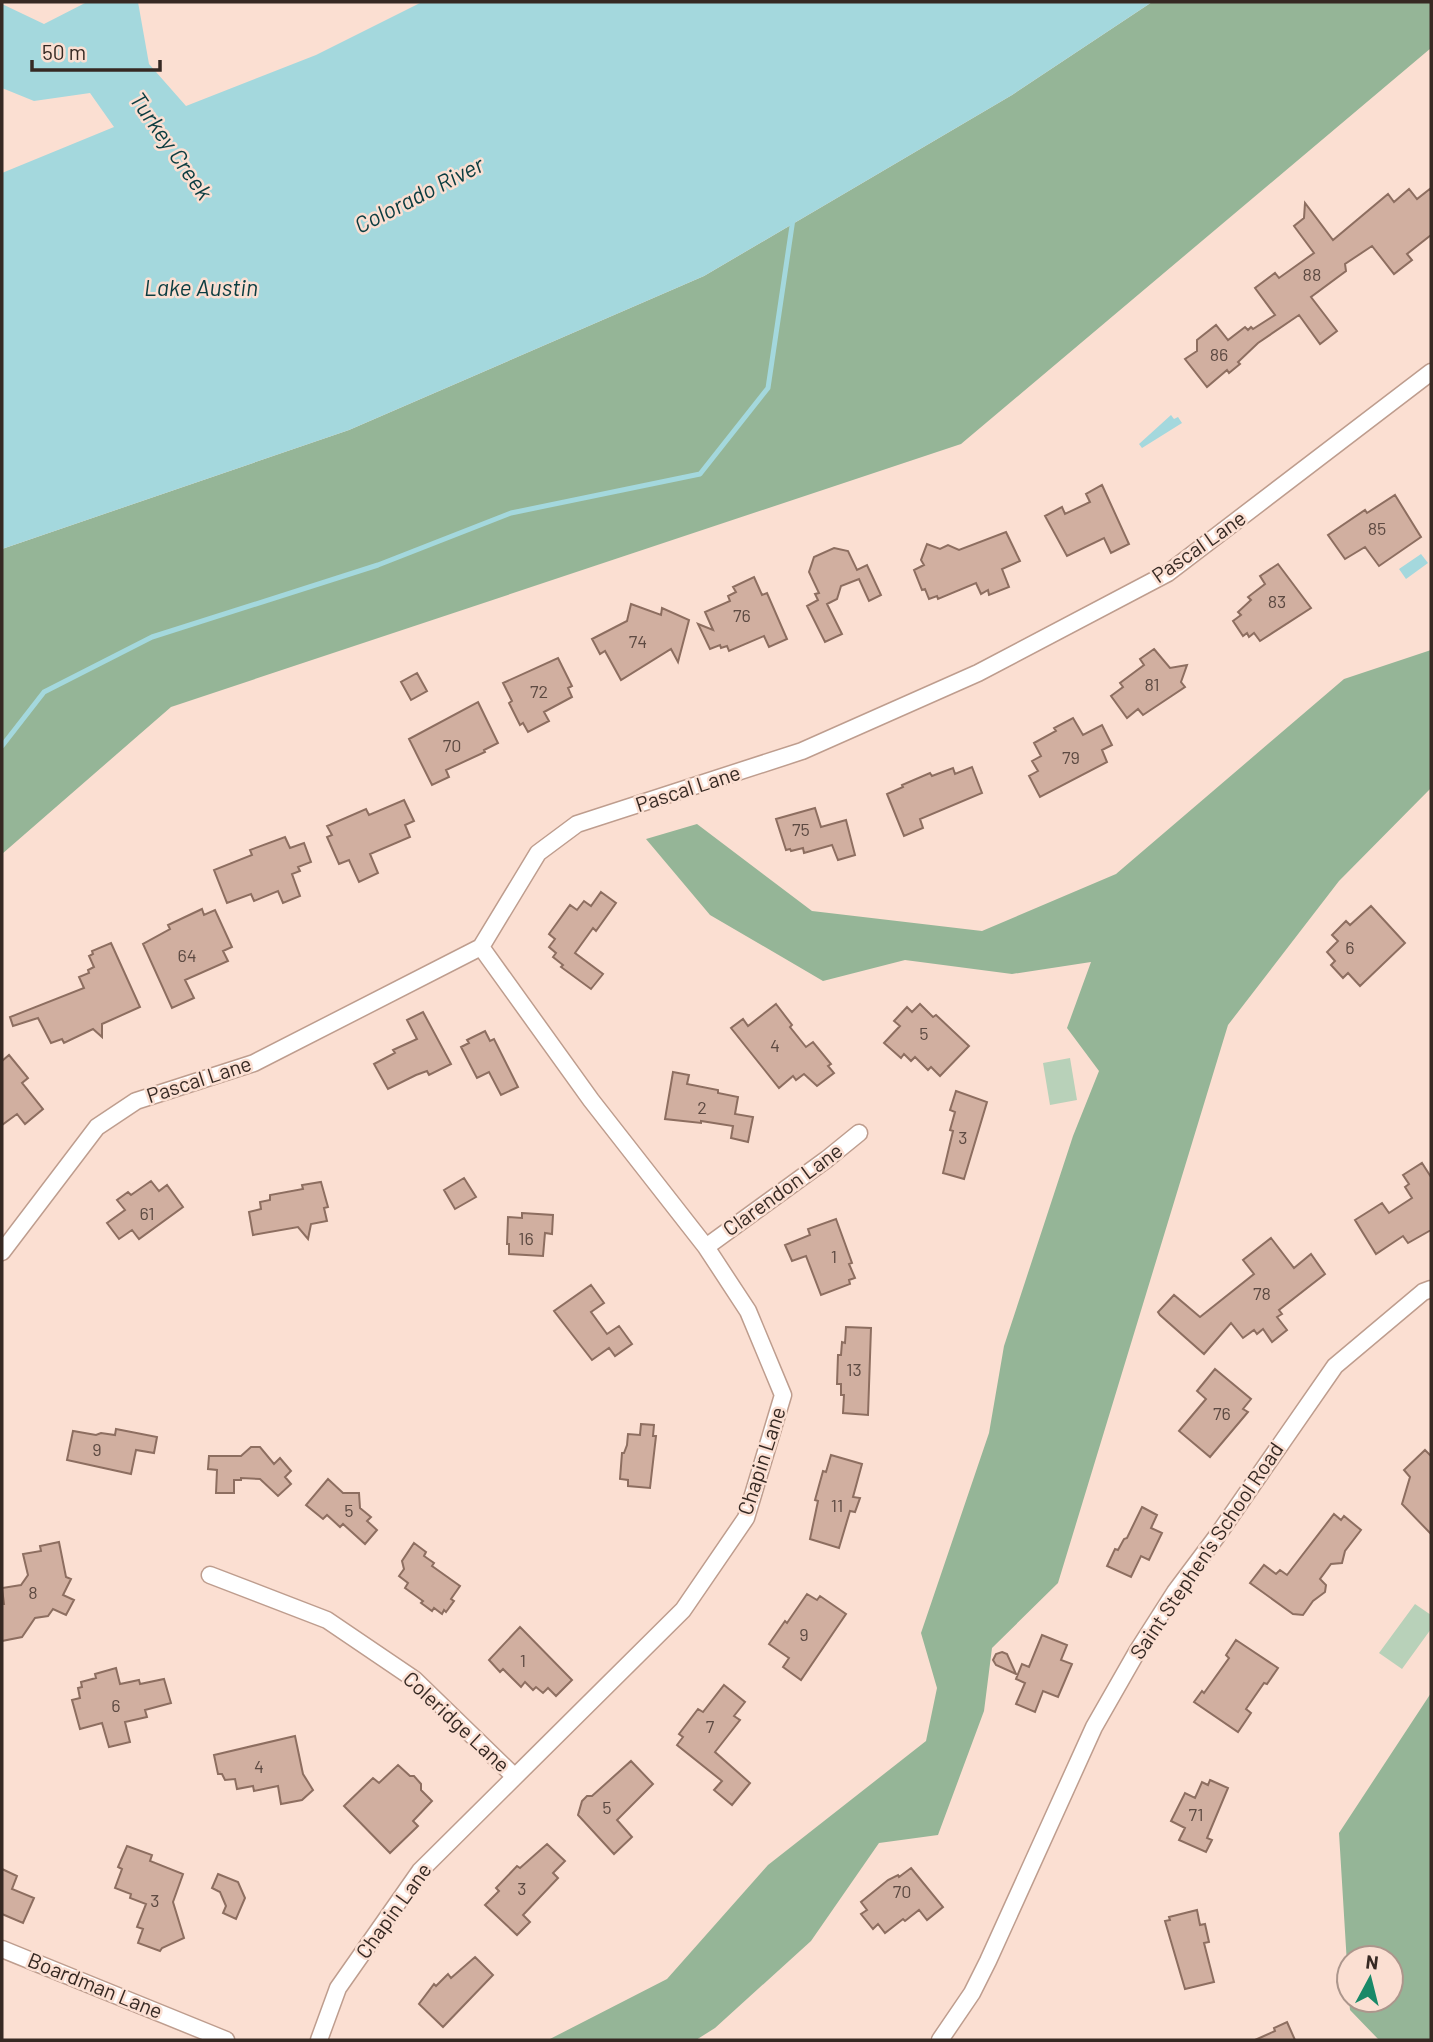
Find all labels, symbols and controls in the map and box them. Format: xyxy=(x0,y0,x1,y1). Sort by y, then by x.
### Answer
scale bar xyxy=(32,28,159,72)
text: 50 m xyxy=(42,39,86,64)
water label: Turkey Creek xyxy=(124,86,219,205)
water label: Colorado River xyxy=(349,149,489,239)
house number: 88 xyxy=(1303,263,1321,285)
water label: Lake Austin xyxy=(144,273,258,301)
house number: 86 xyxy=(1210,343,1228,365)
street label: Pascal Lane xyxy=(1146,504,1250,587)
house number: 85 xyxy=(1368,517,1386,539)
house number: 83 xyxy=(1268,590,1286,612)
house number: 76 xyxy=(733,604,751,626)
house number: 74 xyxy=(629,630,647,652)
house number: 81 xyxy=(1144,673,1160,695)
house number: 72 xyxy=(530,680,548,702)
house number: 70 xyxy=(443,734,461,756)
house number: 79 xyxy=(1062,746,1080,768)
street label: Pascal Lane xyxy=(632,759,743,816)
house number: 75 xyxy=(792,818,810,840)
house number: 6 xyxy=(1345,936,1355,958)
house number: 64 xyxy=(177,944,197,966)
house number: 5 xyxy=(919,1022,929,1044)
house number: 4 xyxy=(770,1034,780,1056)
street label: Pascal Lane xyxy=(143,1050,254,1107)
house number: 2 xyxy=(697,1096,707,1118)
house number: 3 xyxy=(958,1126,968,1148)
street label: Clarendon Lane xyxy=(717,1137,847,1241)
house number: 61 xyxy=(139,1202,155,1224)
house number: 16 xyxy=(518,1227,534,1249)
house number: 1 xyxy=(831,1245,837,1267)
house number: 78 xyxy=(1253,1282,1271,1304)
house number: 13 xyxy=(846,1358,862,1380)
house number: 76 xyxy=(1213,1402,1231,1424)
street label: Chapin Lane xyxy=(731,1403,790,1518)
street label: Saint Stephen's School Road xyxy=(1124,1437,1288,1663)
house number: 9 xyxy=(92,1438,102,1460)
house number: 11 xyxy=(831,1494,843,1516)
house number: 5 xyxy=(344,1499,354,1521)
house number: 8 xyxy=(28,1581,38,1603)
house number: 9 xyxy=(799,1623,809,1645)
house number: 1 xyxy=(520,1649,526,1671)
street label: Coleridge Lane xyxy=(399,1665,515,1777)
house number: 6 xyxy=(111,1694,121,1716)
house number: 7 xyxy=(706,1715,715,1737)
house number: 4 xyxy=(254,1755,264,1777)
house number: 5 xyxy=(602,1796,612,1818)
house number: 71 xyxy=(1189,1803,1203,1825)
street label: Chapin Lane xyxy=(350,1857,436,1963)
house number: 3 xyxy=(517,1877,527,1899)
house number: 70 xyxy=(893,1880,911,1902)
house number: 3 xyxy=(150,1889,160,1911)
north arrow xyxy=(1335,1944,1405,2014)
street label: Boardman Lane xyxy=(25,1946,167,2023)
text: N xyxy=(1364,1949,1380,1974)

